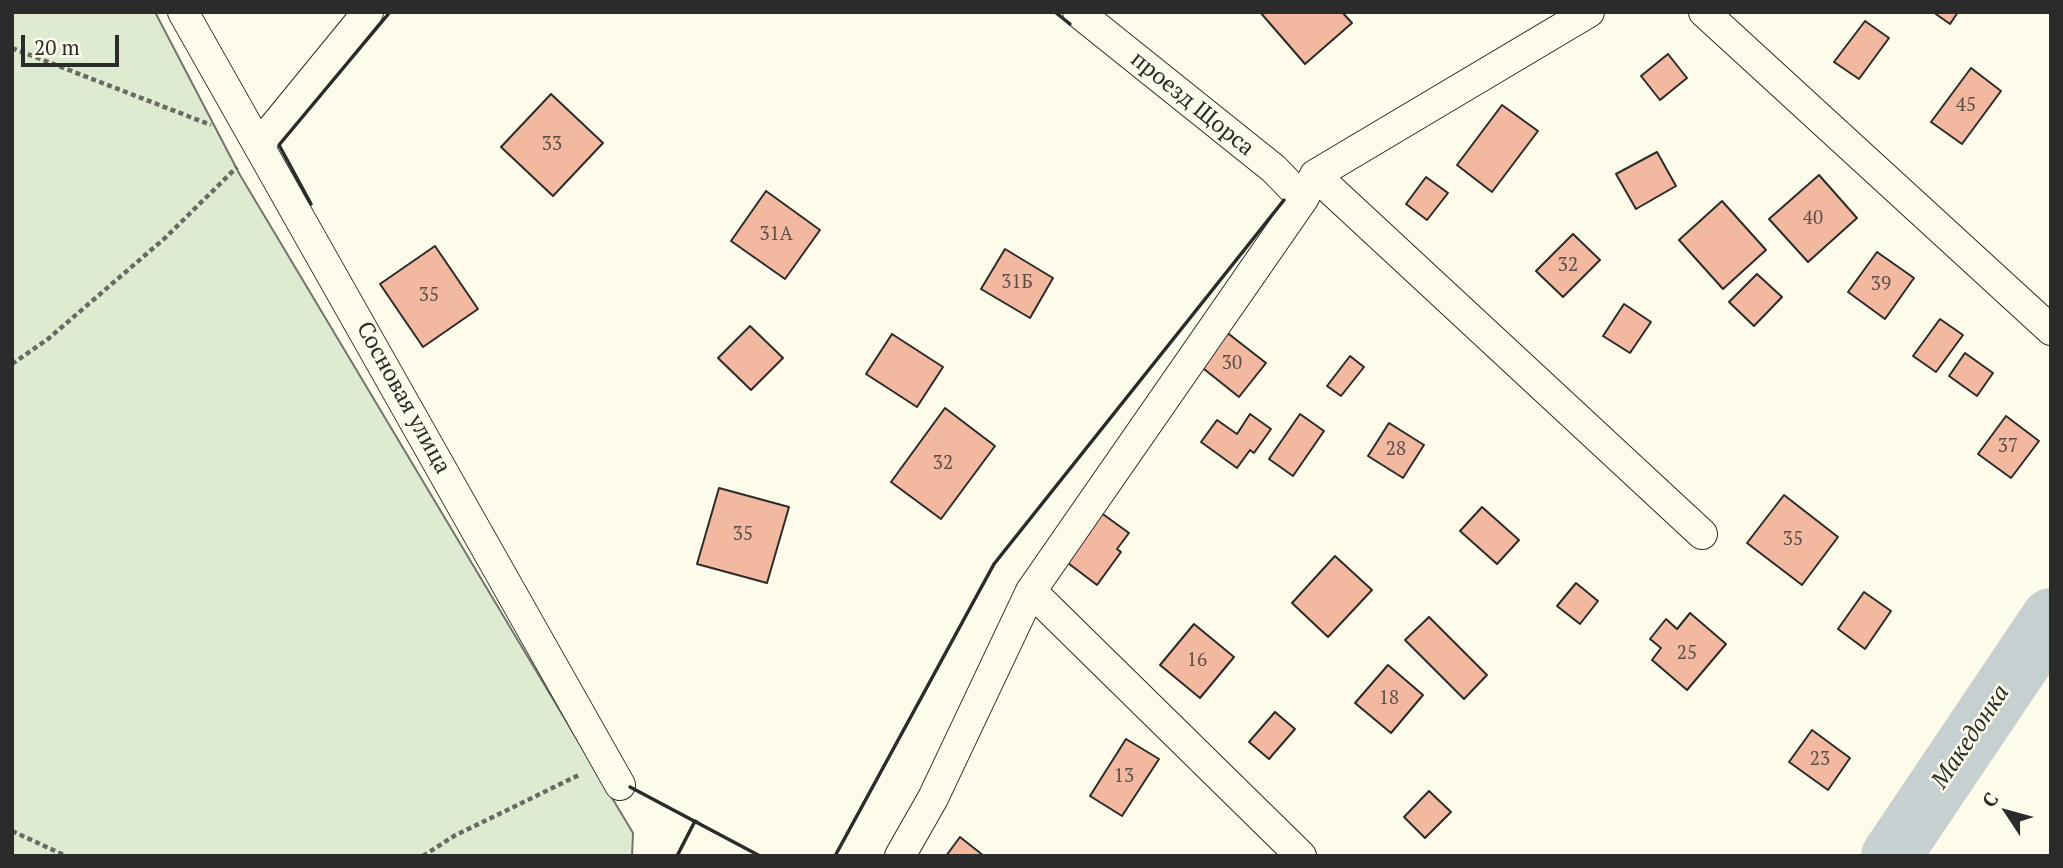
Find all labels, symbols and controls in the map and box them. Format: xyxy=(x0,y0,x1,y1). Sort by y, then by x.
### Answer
scale bar xyxy=(24,21,122,65)
text: 20 m xyxy=(34,33,80,61)
street label: проезд Щорса xyxy=(1125,46,1259,162)
house number: 45 xyxy=(1956,95,1976,117)
house number: 33 xyxy=(542,134,562,156)
house number: 40 xyxy=(1803,208,1823,230)
house number: 31А xyxy=(759,224,793,246)
house number: 32 xyxy=(1558,255,1578,277)
house number: 31Б xyxy=(1001,272,1033,294)
house number: 39 xyxy=(1871,274,1891,296)
house number: 35 xyxy=(419,285,439,307)
street label: Сосновая улица xyxy=(350,317,456,479)
house number: 30 xyxy=(1222,353,1242,375)
house number: 37 xyxy=(1998,436,2018,458)
house number: 28 xyxy=(1386,439,1406,461)
house number: 32 xyxy=(933,453,953,475)
house number: 35 xyxy=(733,524,753,546)
house number: 35 xyxy=(1783,529,1803,551)
house number: 25 xyxy=(1677,643,1697,665)
house number: 16 xyxy=(1187,650,1207,672)
water label: Македонка xyxy=(1926,680,2016,794)
house number: 18 xyxy=(1379,688,1399,710)
house number: 23 xyxy=(1810,749,1830,771)
house number: 13 xyxy=(1114,766,1134,788)
north arrow xyxy=(1972,777,2042,847)
text: С xyxy=(1976,787,2003,812)

